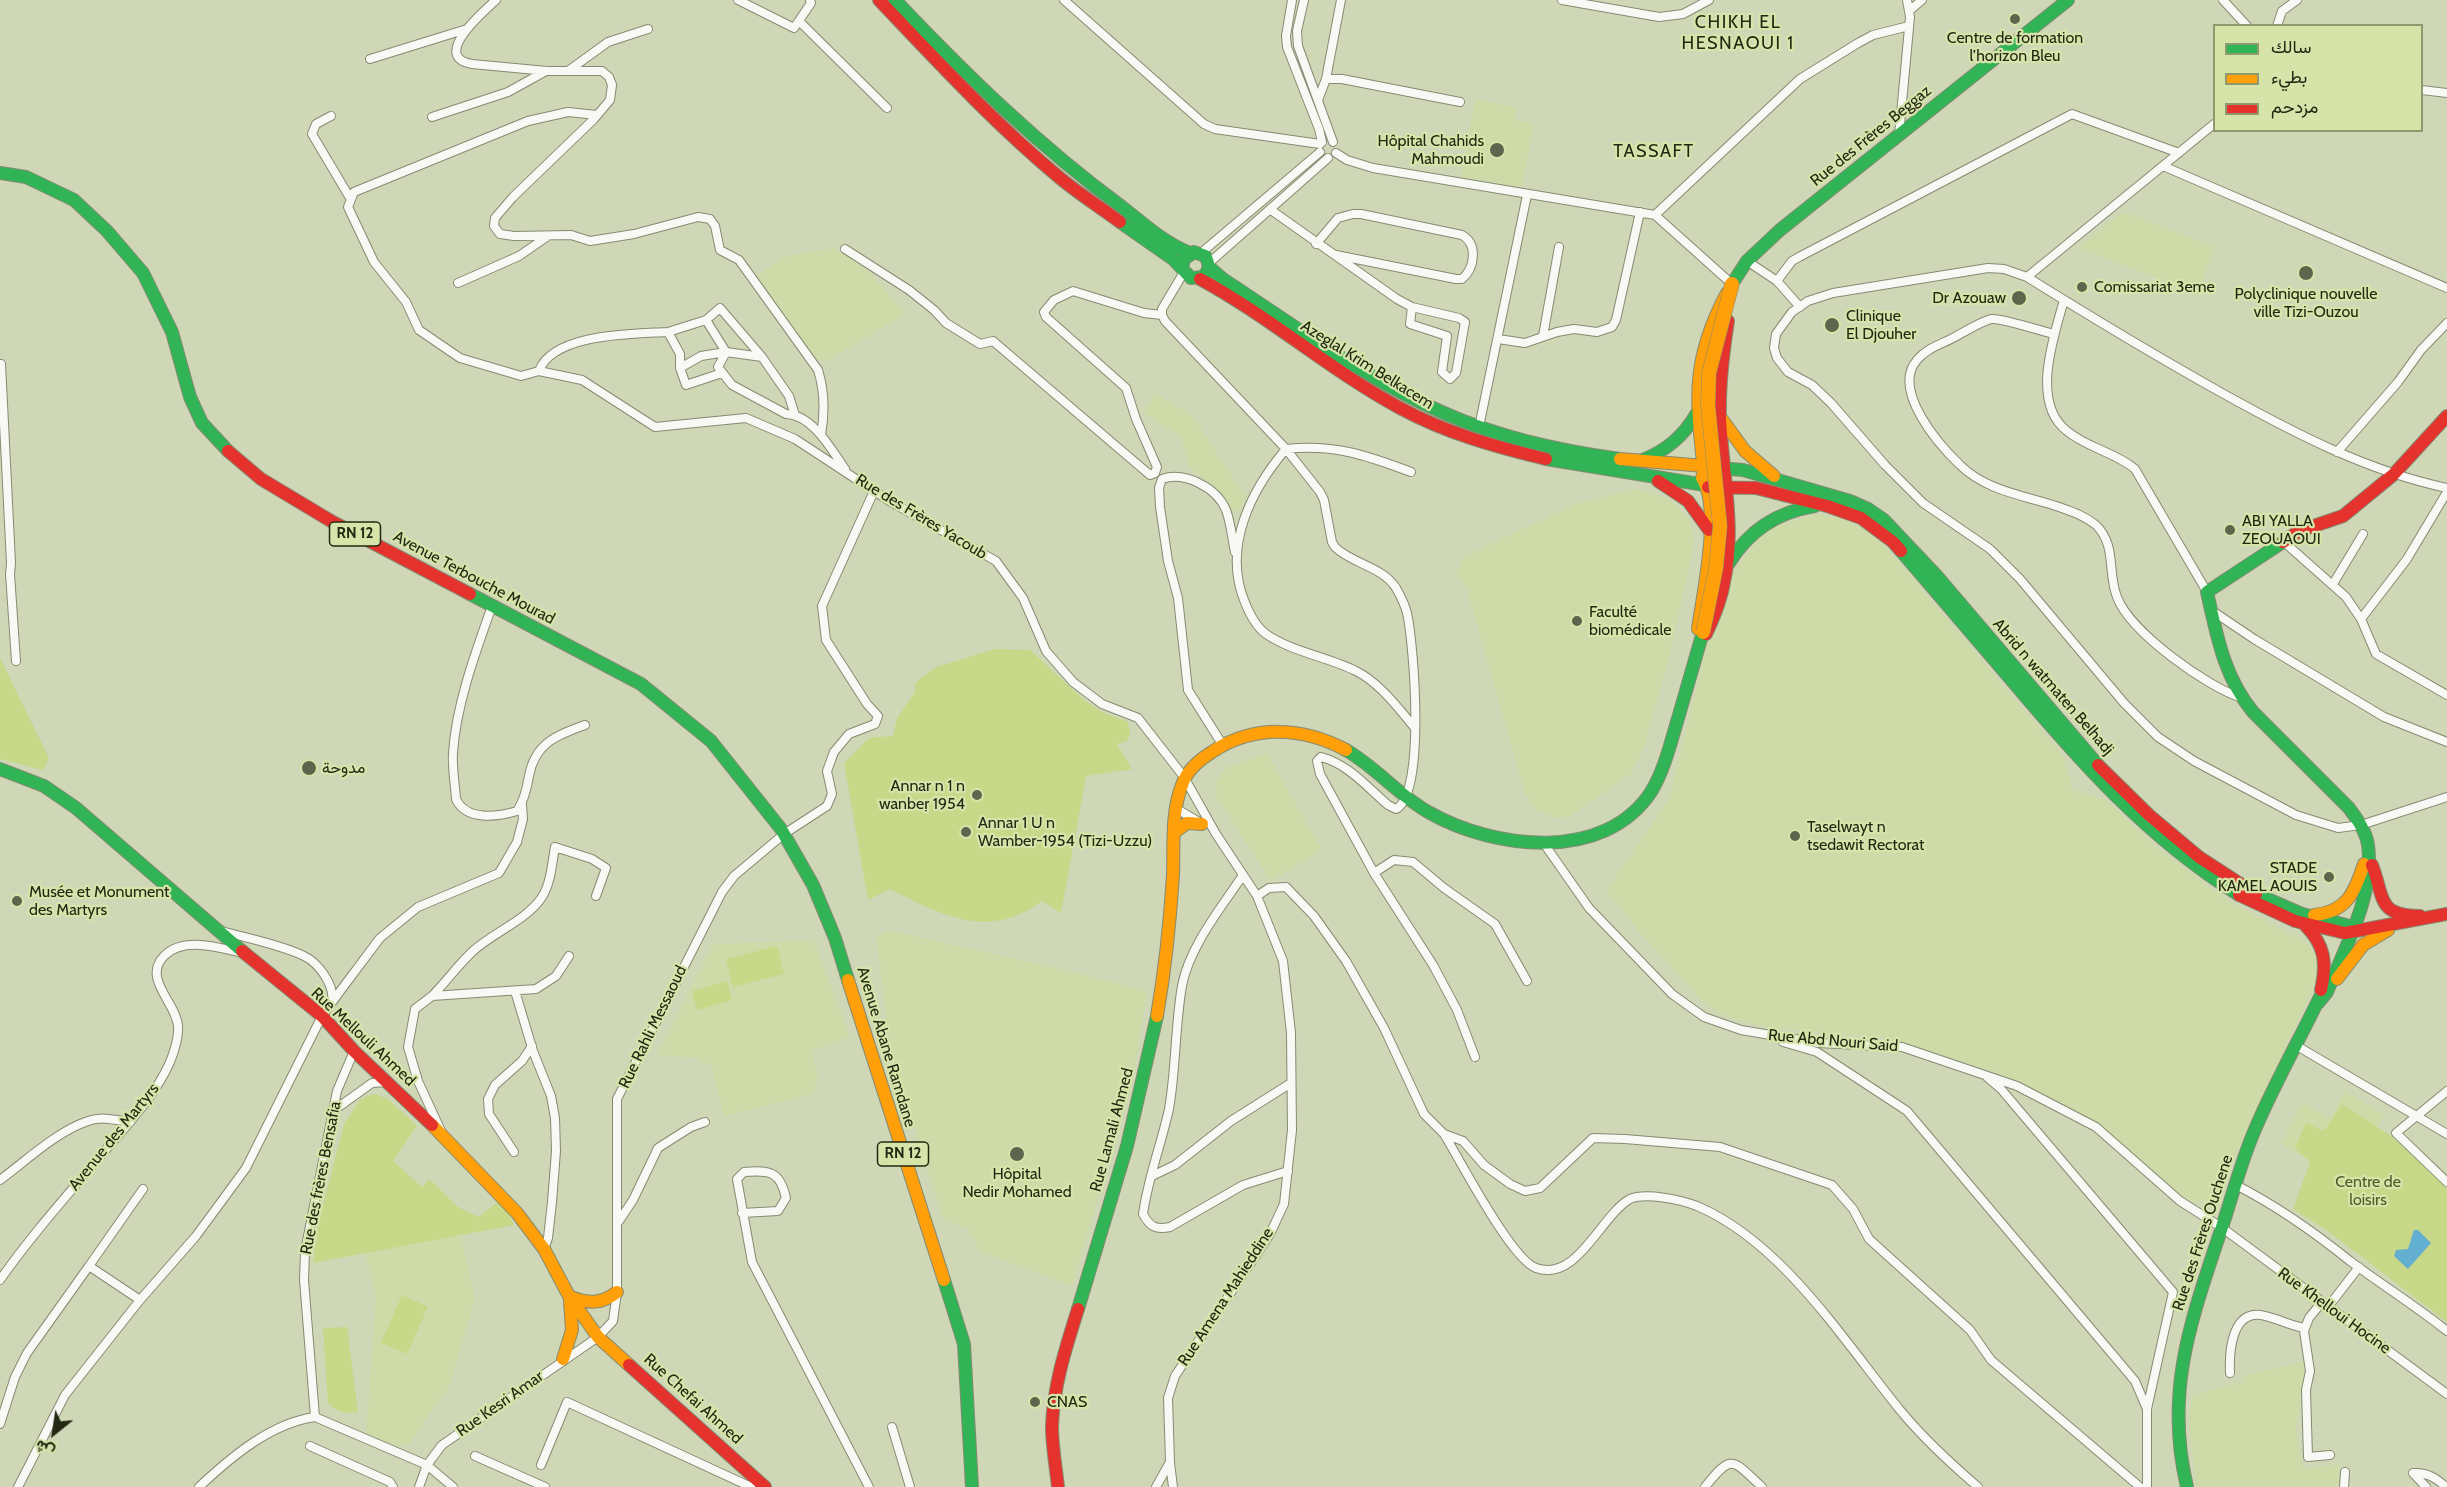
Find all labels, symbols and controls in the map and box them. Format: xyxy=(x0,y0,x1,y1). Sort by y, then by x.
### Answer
district label: CHIKH EL HESNAOUI 1 xyxy=(1681,12,1795,54)
marker: Centre de formation l’horizon Bleu xyxy=(2008,12,2022,26)
legend xyxy=(2213,24,2423,132)
place label: Centre de formation l’horizon Bleu xyxy=(1947,28,2083,66)
text: سالك xyxy=(2271,36,2311,58)
text: بطيء xyxy=(2271,66,2307,88)
street label: Rue des Frères Beggaz xyxy=(1807,81,1935,191)
text: مزدحم xyxy=(2271,96,2318,118)
place label: Hôpital Chahids Mahmoudi xyxy=(1378,131,1484,169)
marker: Hôpital Chahids Mahmoudi xyxy=(1488,141,1506,159)
district label: TASSAFT xyxy=(1613,141,1695,163)
marker: Polyclinique nouvelle ville Tizi-Ouzou xyxy=(2297,264,2315,282)
place label: Comissariat 3eme xyxy=(2094,277,2215,297)
marker: Comissariat 3eme xyxy=(2075,280,2089,294)
place label: Polyclinique nouvelle ville Tizi-Ouzou xyxy=(2235,284,2377,322)
place label: Dr Azouaw xyxy=(1932,288,2006,308)
marker: Dr Azouaw xyxy=(2010,289,2028,307)
place label: Clinique El Djouher xyxy=(1846,306,1916,344)
street label: Azeglal Krim Belkacem xyxy=(1297,316,1437,414)
marker: Clinique El Djouher xyxy=(1823,316,1841,334)
street label: Rue des Frères Yacoub xyxy=(852,470,990,564)
place label: ABI YALLA ZEOUAOUI xyxy=(2242,511,2321,549)
road number: RN 12 xyxy=(330,522,380,546)
marker: ABI YALLA ZEOUAOUI xyxy=(2223,523,2237,537)
street label: Avenue Terbouche Mourad xyxy=(390,527,558,629)
place label: Faculté biomédicale xyxy=(1589,602,1671,640)
marker: Faculté biomédicale xyxy=(1570,614,1584,628)
street label: Abrid n watmaten Belhadj xyxy=(1989,615,2117,759)
place label: مدوحة xyxy=(322,758,365,778)
marker: مدوحة xyxy=(300,759,318,777)
place label: Annar n 1 n wanbeṛ 1954 xyxy=(879,776,965,814)
marker: Annar n 1 n wanbeṛ 1954 xyxy=(970,788,984,802)
place label: Annar 1 U n Wamber-1954 (Tizi-Uzzu) xyxy=(978,813,1152,851)
place label: Taselwayt n tsedawit Rectorat xyxy=(1807,817,1924,855)
marker: Annar 1 U n Wamber-1954 (Tizi-Uzzu) xyxy=(959,825,973,839)
marker: Taselwayt n tsedawit Rectorat xyxy=(1788,829,1802,843)
place label: STADE KAMEL AOUIS xyxy=(2218,858,2317,896)
marker: STADE KAMEL AOUIS xyxy=(2322,870,2336,884)
place label: Musée et Monument des Martyrs xyxy=(29,882,169,920)
marker: Musée et Monument des Martyrs xyxy=(10,894,24,908)
street label: Rue Rahli Messaoud xyxy=(615,962,691,1092)
street label: Avenue Abane Ramdane xyxy=(852,965,920,1129)
street label: Rue Mellouli Ahmed xyxy=(307,984,419,1090)
street label: Rue Abd Nouri Said xyxy=(1767,1026,1899,1056)
street label: Rue Lamali Ahmed xyxy=(1086,1066,1138,1194)
street label: Avenue des Martyrs xyxy=(65,1080,163,1194)
street label: Rue des frères Bensafia xyxy=(297,1100,345,1256)
road number: RN 12 xyxy=(878,1142,928,1166)
marker: Hôpital Nedir Mohamed xyxy=(1008,1145,1026,1163)
street label: Rue des Frères Ouchene xyxy=(2169,1153,2237,1313)
place label: Hôpital Nedir Mohamed xyxy=(962,1164,1072,1202)
park label: Centre de loisirs xyxy=(2335,1172,2401,1210)
street label: Rue Amena Mahieddine xyxy=(1174,1224,1278,1370)
street label: Rue Khelloui Hocine xyxy=(2274,1264,2394,1358)
street label: Rue Chefai Ahmed xyxy=(640,1350,746,1448)
street label: Rue Kesri Amar xyxy=(453,1367,547,1441)
place label: CNAS xyxy=(1047,1392,1087,1412)
marker: CNAS xyxy=(1028,1395,1042,1409)
north arrow xyxy=(24,1403,84,1463)
text: ش xyxy=(32,1436,58,1462)

